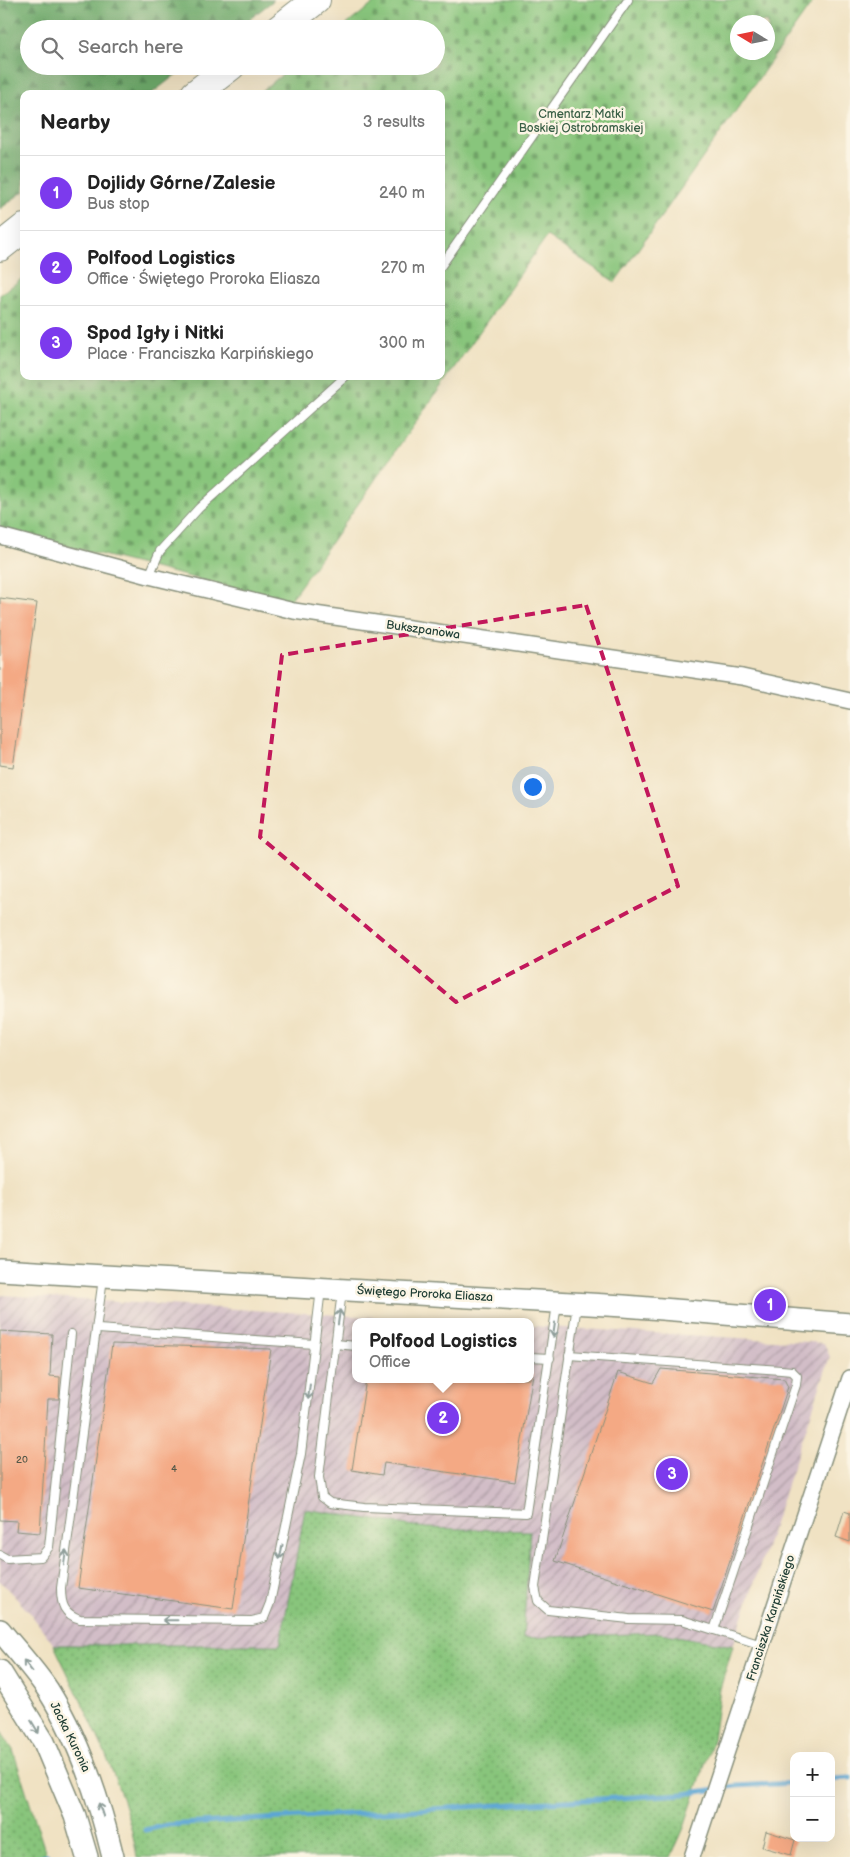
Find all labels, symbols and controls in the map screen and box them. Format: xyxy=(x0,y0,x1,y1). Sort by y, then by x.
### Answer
north arrow xyxy=(730,15,775,60)
search box xyxy=(20,20,445,75)
icon: search xyxy=(38,34,66,62)
text: Search here xyxy=(78,36,183,59)
park label: Cmentarz Matki Boskiej Ostrobramskiej xyxy=(519,107,644,136)
text: Nearby xyxy=(40,110,110,135)
text: 3 results xyxy=(363,113,425,132)
text: Dojlidy Górne/Zalesie xyxy=(87,172,275,195)
text: 1 xyxy=(53,184,59,203)
text: 240 m xyxy=(379,184,425,203)
text: Bus stop xyxy=(87,195,150,214)
text: Polfood Logistics xyxy=(87,247,235,270)
text: 2 xyxy=(51,259,61,278)
text: 270 m xyxy=(381,259,425,278)
text: Office · Świętego Proroka Eliasza xyxy=(87,270,320,289)
text: Spod Igły i Nitki xyxy=(87,322,224,345)
text: 3 xyxy=(51,334,61,353)
text: 300 m xyxy=(379,334,425,353)
text: Place · Franciszka Karpińskiego xyxy=(87,345,314,364)
street label: Bukszpanowa xyxy=(385,617,461,643)
your location xyxy=(520,774,546,800)
street label: Świętego Proroka Eliasza xyxy=(357,1281,494,1305)
pin: 1 xyxy=(754,1286,786,1324)
one-way arrow xyxy=(335,1309,345,1325)
popup xyxy=(352,1318,534,1383)
one-way arrow xyxy=(549,1322,559,1338)
text: Polfood Logistics xyxy=(369,1330,517,1353)
text: Office xyxy=(369,1353,411,1372)
one-way arrow xyxy=(304,1384,314,1400)
pin: 2 xyxy=(427,1399,459,1437)
house number: 20 xyxy=(16,1454,28,1466)
pin: 3 xyxy=(656,1455,688,1493)
house number: 4 xyxy=(171,1463,177,1475)
one-way arrow xyxy=(275,1544,285,1560)
one-way arrow xyxy=(61,1550,71,1566)
street label: Franciszka Karpińskiego xyxy=(743,1553,799,1683)
one-way arrow xyxy=(162,1615,178,1625)
one-way arrow xyxy=(23,1659,34,1672)
street label: Jacka Kuronia xyxy=(47,1699,94,1775)
one-way arrow xyxy=(31,1719,41,1733)
map controls xyxy=(790,1752,835,1842)
button: + xyxy=(790,1752,835,1797)
button: − xyxy=(790,1797,835,1842)
one-way arrow xyxy=(95,1802,105,1818)

